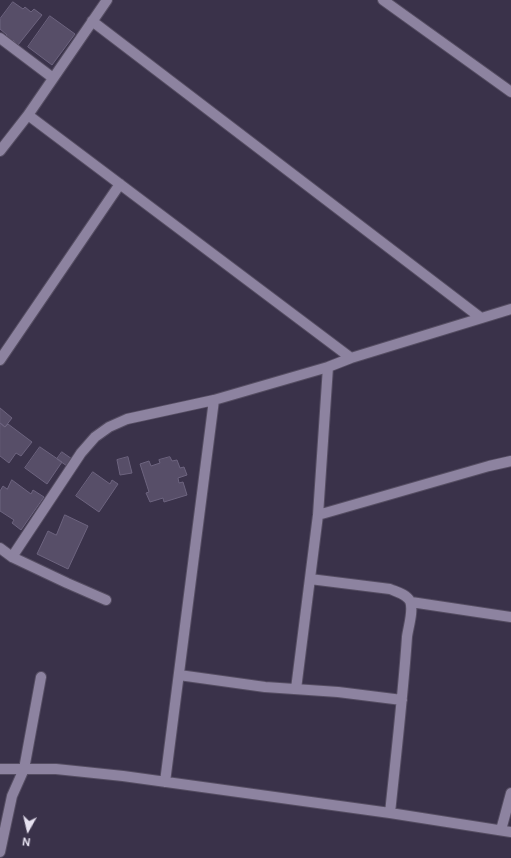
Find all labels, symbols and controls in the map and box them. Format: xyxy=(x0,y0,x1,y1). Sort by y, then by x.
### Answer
north arrow xyxy=(8,810,48,850)
text: N xyxy=(21,834,31,849)

